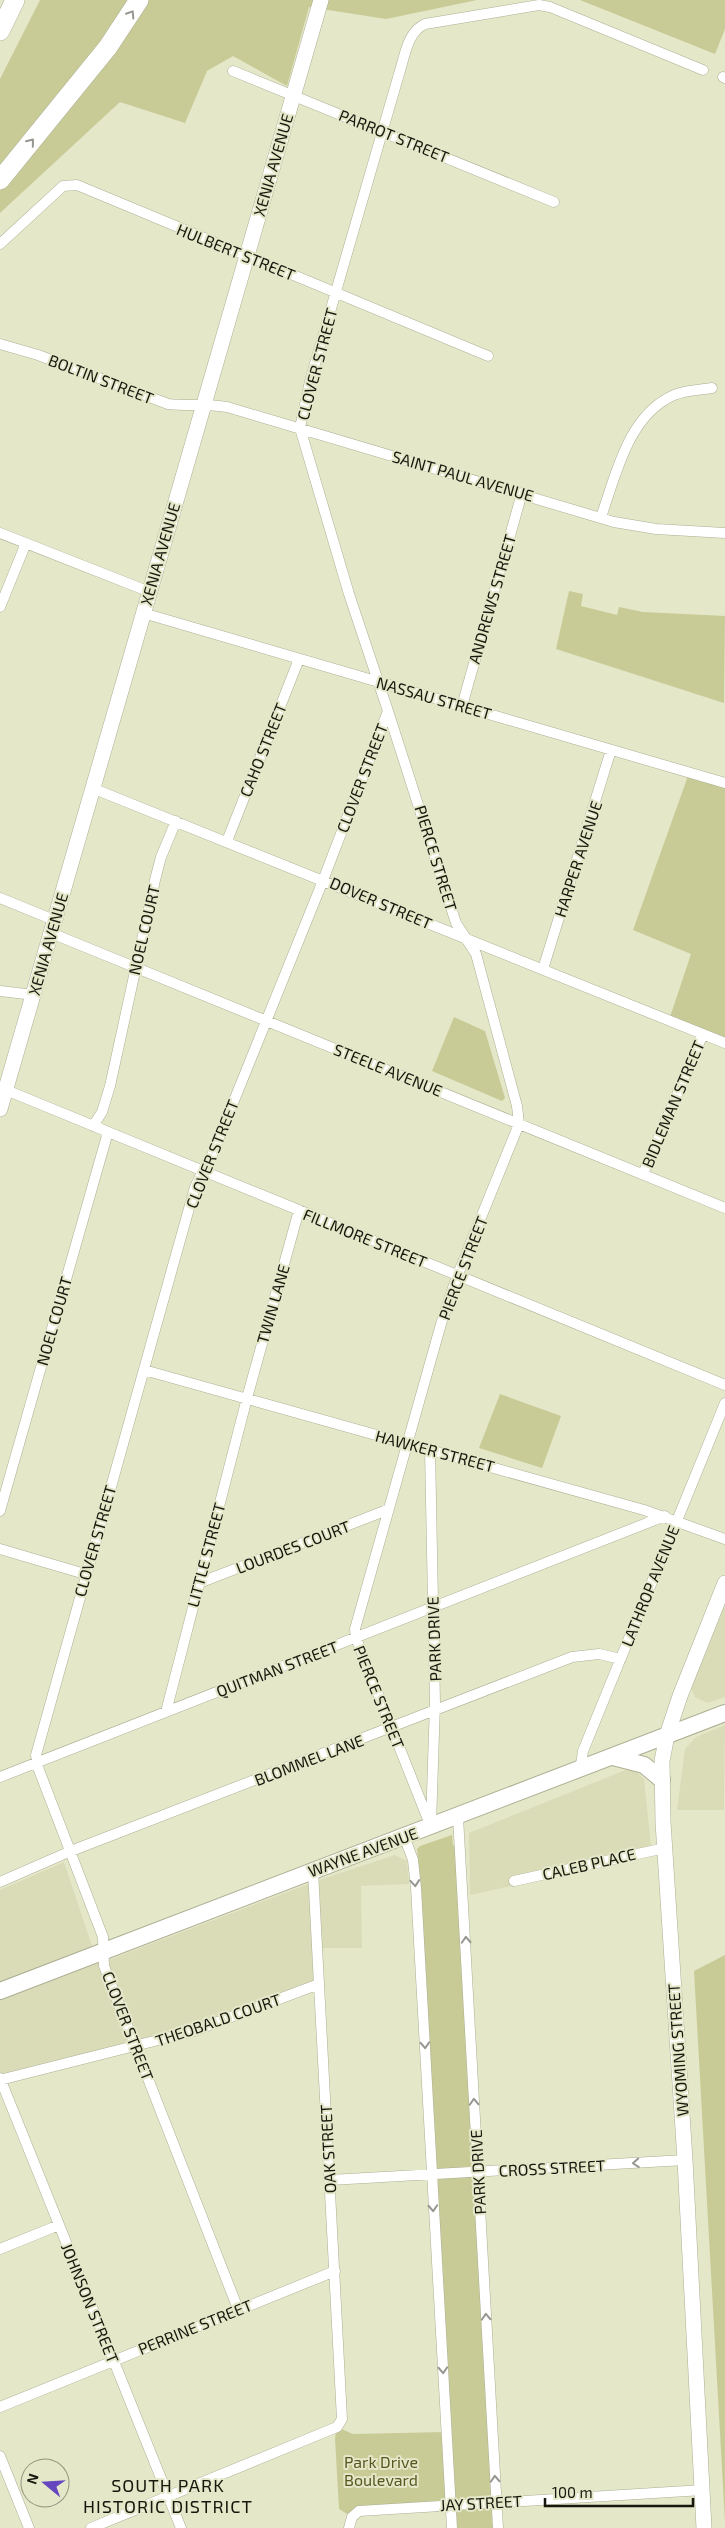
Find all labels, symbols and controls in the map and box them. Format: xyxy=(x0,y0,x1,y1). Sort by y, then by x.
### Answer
one-way arrow xyxy=(125,11,134,20)
street label: PARROT STREET xyxy=(336,105,452,166)
street label: XENIA AVENUE xyxy=(249,111,296,218)
one-way arrow xyxy=(25,139,34,148)
street label: HULBERT STREET xyxy=(174,219,298,284)
street label: CLOVER STREET xyxy=(292,306,341,422)
street label: BOLTIN STREET xyxy=(46,350,156,407)
street label: SAINT PAUL AVENUE xyxy=(390,446,536,505)
street label: XENIA AVENUE xyxy=(136,500,183,607)
street label: ANDREWS STREET xyxy=(464,532,519,666)
street label: NASSAU STREET xyxy=(374,672,494,723)
street label: CAHO STREET xyxy=(235,700,290,799)
street label: CLOVER STREET xyxy=(332,721,391,835)
street label: HARPER AVENUE xyxy=(550,798,605,919)
street label: PIERCE STREET xyxy=(411,803,462,913)
street label: DOVER STREET xyxy=(327,873,435,933)
street label: NOEL COURT xyxy=(124,883,163,977)
street label: XENIA AVENUE xyxy=(24,890,71,997)
street label: BIDLEMAN STREET xyxy=(637,1037,708,1170)
street label: STEELE AVENUE xyxy=(331,1039,445,1100)
street label: CLOVER STREET xyxy=(181,1097,242,1211)
street label: FILLMORE STREET xyxy=(301,1204,430,1271)
street label: PIERCE STREET xyxy=(434,1213,491,1322)
street label: TWIN LANE xyxy=(252,1262,293,1346)
street label: NOEL COURT xyxy=(32,1274,75,1368)
street label: HAWKER STREET xyxy=(373,1425,497,1476)
street label: CLOVER STREET xyxy=(70,1483,120,1599)
street label: LITTLE STREET xyxy=(182,1501,229,1609)
street label: LOURDES COURT xyxy=(233,1516,353,1577)
street label: LATHROP AVENUE xyxy=(617,1522,683,1649)
street label: PARK DRIVE xyxy=(423,1596,444,1682)
street label: QUITMAN STREET xyxy=(213,1637,341,1701)
street label: PIERCE STREET xyxy=(350,1642,409,1751)
street label: BLOMMEL LANE xyxy=(252,1730,366,1789)
street label: WAYNE AVENUE xyxy=(305,1823,420,1880)
street label: CALEB PLACE xyxy=(540,1844,638,1883)
one-way arrow xyxy=(409,1879,420,1887)
one-way arrow xyxy=(460,1936,471,1944)
street label: CLOVER STREET xyxy=(99,1969,158,2083)
street label: WYOMING STREET xyxy=(663,1983,692,2117)
street label: THEOBALD COURT xyxy=(153,1989,283,2050)
one-way arrow xyxy=(419,2042,430,2050)
one-way arrow xyxy=(469,2098,480,2106)
street label: OAK STREET xyxy=(316,2104,339,2194)
street label: PARK DRIVE xyxy=(466,2129,489,2215)
street label: CROSS STREET xyxy=(498,2155,606,2180)
one-way arrow xyxy=(632,2157,640,2168)
one-way arrow xyxy=(428,2204,439,2212)
street label: JOHNSON STREET xyxy=(58,2240,123,2366)
street label: PERRINE STREET xyxy=(135,2295,255,2358)
one-way arrow xyxy=(480,2313,491,2321)
one-way arrow xyxy=(437,2366,448,2374)
park label: Park Drive Boulevard xyxy=(344,2452,418,2489)
north arrow xyxy=(20,2458,70,2508)
text: N xyxy=(23,2471,42,2486)
district label: SOUTH PARK HISTORIC DISTRICT xyxy=(83,2474,253,2517)
one-way arrow xyxy=(490,2475,500,2483)
scale bar xyxy=(545,2476,692,2508)
text: 100 m xyxy=(552,2483,593,2501)
street label: JAY STREET xyxy=(439,2491,522,2514)

